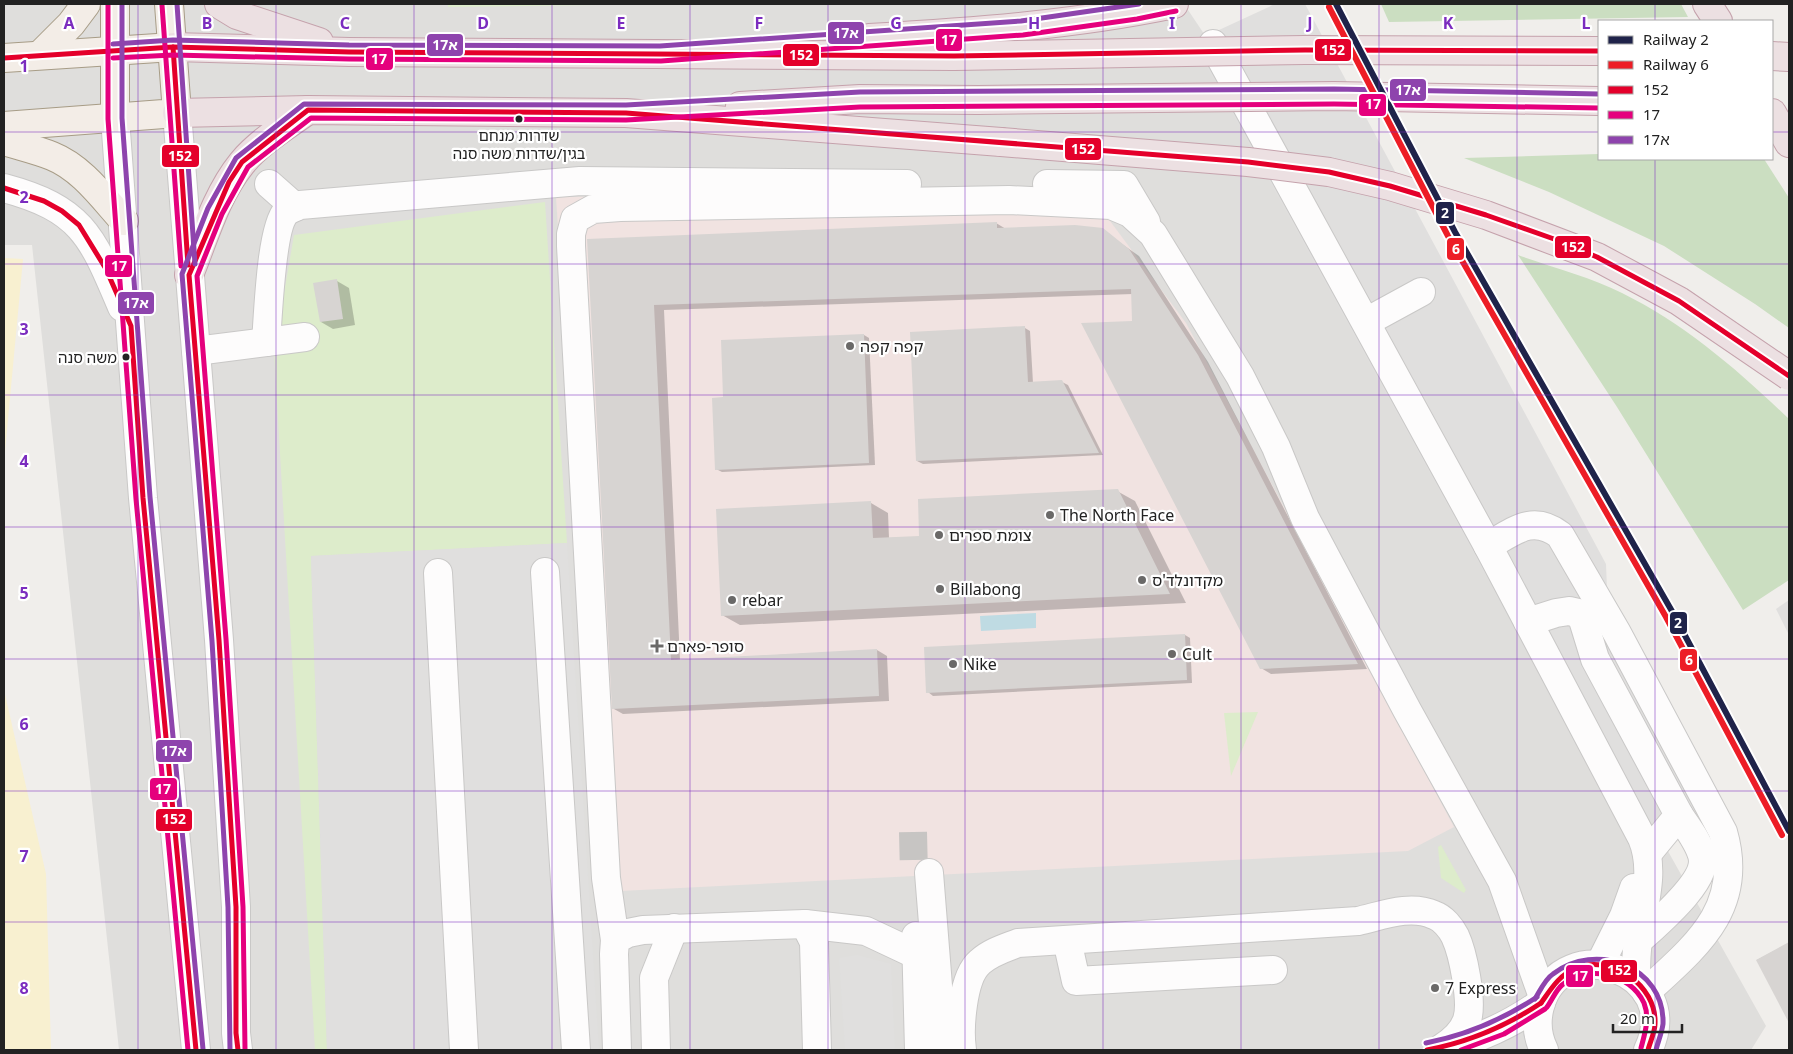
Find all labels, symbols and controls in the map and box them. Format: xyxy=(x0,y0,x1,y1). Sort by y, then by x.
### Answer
text: A xyxy=(63,12,75,34)
text: B xyxy=(202,12,212,34)
text: C xyxy=(340,12,350,34)
text: D xyxy=(477,12,489,34)
text: E xyxy=(617,12,626,34)
text: F xyxy=(755,12,763,34)
text: G xyxy=(890,12,902,34)
text: H xyxy=(1028,12,1040,34)
text: I xyxy=(1169,12,1175,34)
text: J xyxy=(1305,12,1313,34)
text: K xyxy=(1443,12,1454,34)
text: L xyxy=(1582,12,1591,34)
legend xyxy=(1598,20,1773,160)
line badge: 17א xyxy=(827,21,865,45)
text: 17א xyxy=(833,23,859,42)
line badge: 17 xyxy=(935,28,963,52)
text: Railway 2 xyxy=(1643,29,1709,49)
text: 17 xyxy=(941,30,957,49)
line badge: 17א xyxy=(426,33,464,57)
text: 17א xyxy=(432,35,458,54)
line badge: 152 xyxy=(1314,38,1352,62)
text: 152 xyxy=(1321,40,1345,59)
line badge: 152 xyxy=(782,43,820,67)
text: 152 xyxy=(789,45,813,64)
line badge: 17 xyxy=(365,47,394,71)
text: 17 xyxy=(371,49,387,68)
text: Railway 6 xyxy=(1643,54,1709,74)
text: 1 xyxy=(19,55,29,77)
line badge: 17א xyxy=(1389,78,1427,102)
text: 152 xyxy=(1643,79,1669,99)
text: 17א xyxy=(1395,80,1421,99)
line badge: 17 xyxy=(1358,93,1387,117)
text: 17 xyxy=(1365,94,1381,113)
text: 17 xyxy=(1643,104,1660,124)
marker: שדרות מנחם בגין/שדרות משה סנה xyxy=(514,114,524,124)
place label: שדרות מנחם בגין/שדרות משה סנה xyxy=(453,125,586,163)
text: 17א xyxy=(1643,129,1670,149)
line badge: 152 xyxy=(1064,137,1102,161)
text: 152 xyxy=(1071,139,1095,158)
line badge: 152 xyxy=(161,144,200,168)
text: 152 xyxy=(168,146,192,165)
text: 2 xyxy=(19,186,29,208)
line badge: 2 xyxy=(1435,201,1455,225)
text: 2 xyxy=(1441,203,1449,222)
line badge: 152 xyxy=(1554,235,1592,259)
line badge: 6 xyxy=(1446,237,1465,261)
text: 152 xyxy=(1561,237,1585,256)
text: 6 xyxy=(1452,239,1460,258)
line badge: 17 xyxy=(104,254,133,278)
text: 17 xyxy=(111,256,127,275)
line badge: 17א xyxy=(117,291,155,315)
text: 17א xyxy=(123,293,149,312)
text: 3 xyxy=(19,318,29,340)
place label: קפה קפה xyxy=(860,335,924,357)
marker: קפה קפה xyxy=(844,340,856,352)
place label: משה סנה xyxy=(58,347,117,367)
marker: משה סנה xyxy=(121,352,131,362)
text: 4 xyxy=(19,450,29,472)
place label: The North Face xyxy=(1060,504,1174,526)
marker: The North Face xyxy=(1044,509,1056,521)
place label: צומת ספרים xyxy=(949,524,1032,546)
marker: צומת ספרים xyxy=(933,529,945,541)
place label: מקדונלד'ס xyxy=(1152,569,1223,591)
marker: מקדונלד'ס xyxy=(1136,574,1148,586)
place label: Billabong xyxy=(950,578,1021,600)
text: 5 xyxy=(19,582,29,604)
marker: Billabong xyxy=(934,583,946,595)
place label: rebar xyxy=(742,589,783,611)
marker: rebar xyxy=(726,594,738,606)
line badge: 2 xyxy=(1669,611,1688,635)
text: 2 xyxy=(1674,613,1682,632)
place label: סופר-פארם xyxy=(667,635,744,657)
marker: סופר-פארם xyxy=(651,640,663,652)
place label: Cult xyxy=(1182,643,1212,665)
marker: Cult xyxy=(1166,648,1178,660)
line badge: 6 xyxy=(1679,648,1698,672)
text: 6 xyxy=(1685,650,1693,669)
place label: Nike xyxy=(963,653,997,675)
marker: Nike xyxy=(947,658,959,670)
text: 6 xyxy=(19,713,29,735)
line badge: 17א xyxy=(155,739,193,763)
text: 17א xyxy=(161,741,187,760)
line badge: 17 xyxy=(149,777,178,801)
text: 17 xyxy=(155,779,171,798)
line badge: 152 xyxy=(155,808,193,832)
text: 152 xyxy=(162,809,186,828)
text: 7 xyxy=(19,845,29,867)
line badge: 152 xyxy=(1600,959,1638,983)
text: 152 xyxy=(1607,960,1631,979)
line badge: 17 xyxy=(1565,964,1594,988)
text: 17 xyxy=(1572,966,1588,985)
text: 8 xyxy=(19,977,29,999)
place label: 7 Express xyxy=(1445,977,1516,999)
marker: 7 Express xyxy=(1429,982,1441,994)
scale bar xyxy=(1613,1002,1682,1034)
text: 20 m xyxy=(1620,1008,1655,1028)

